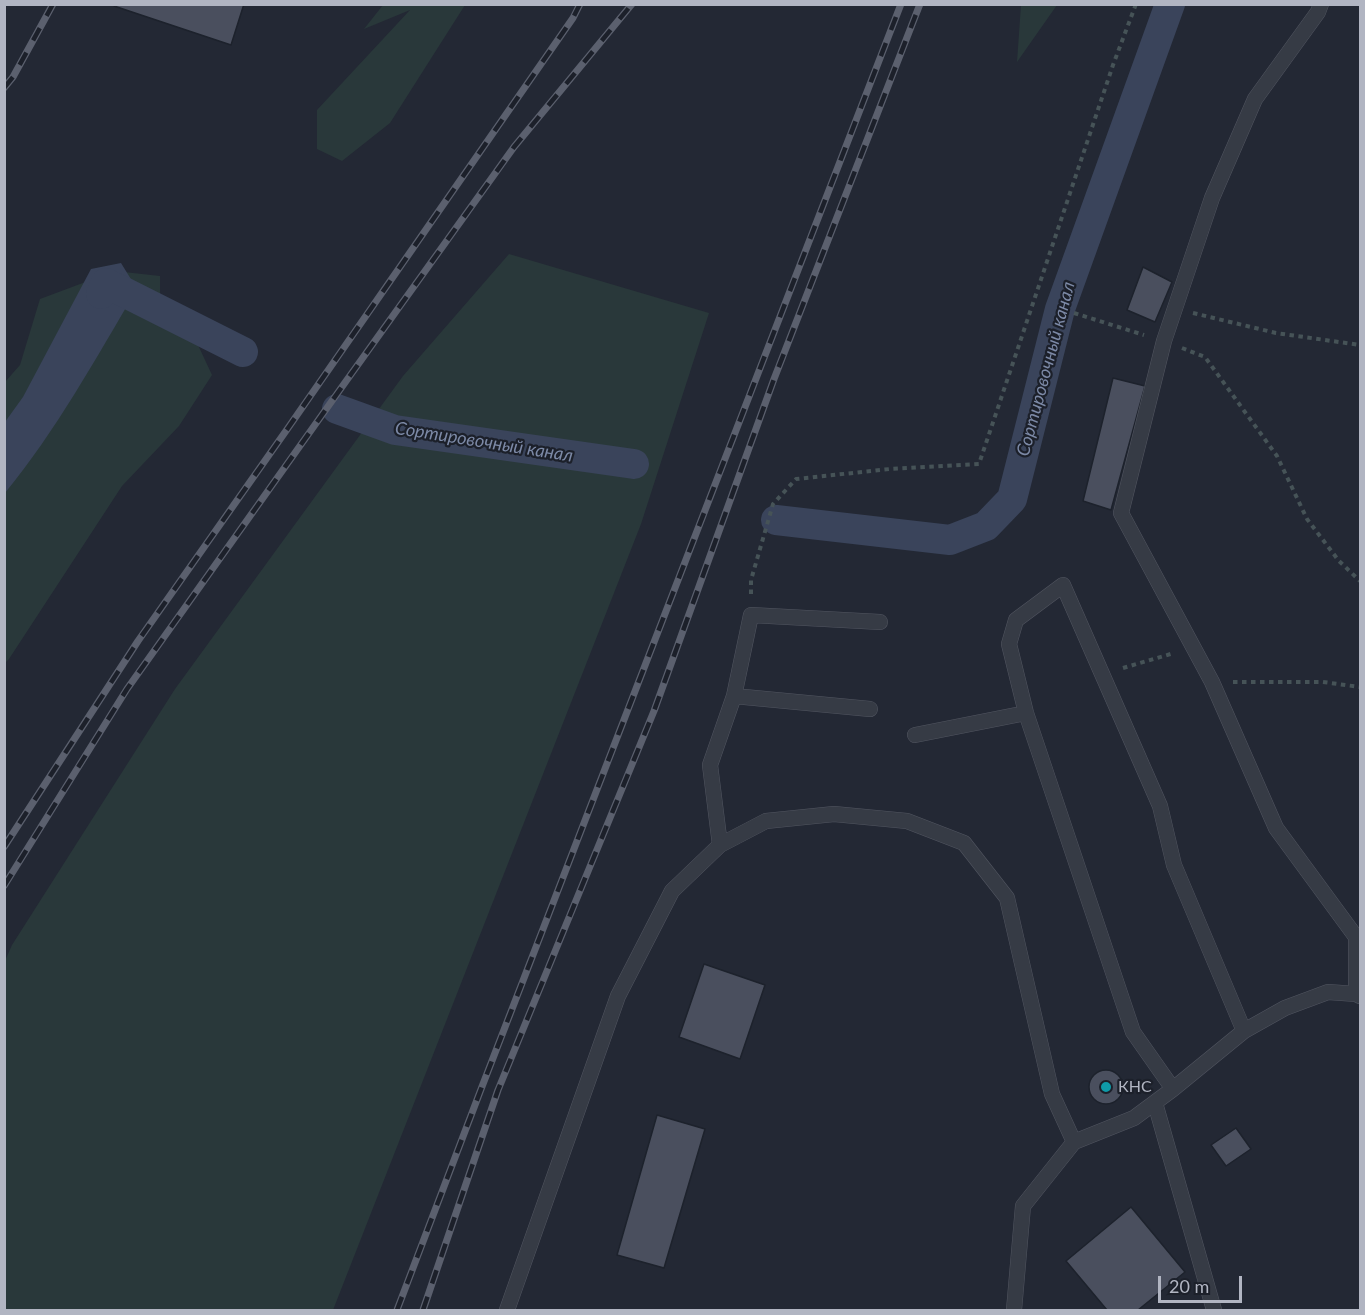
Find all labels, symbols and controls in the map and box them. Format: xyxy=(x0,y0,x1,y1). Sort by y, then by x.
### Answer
water label: Сортировочный канал xyxy=(1012,279,1080,459)
water label: Сортировочный канал xyxy=(394,417,574,467)
place label: КНС xyxy=(1118,1077,1152,1097)
marker: КНС xyxy=(1099,1080,1113,1094)
scale bar xyxy=(1161,1264,1245,1302)
text: 20 m xyxy=(1169,1275,1209,1297)

